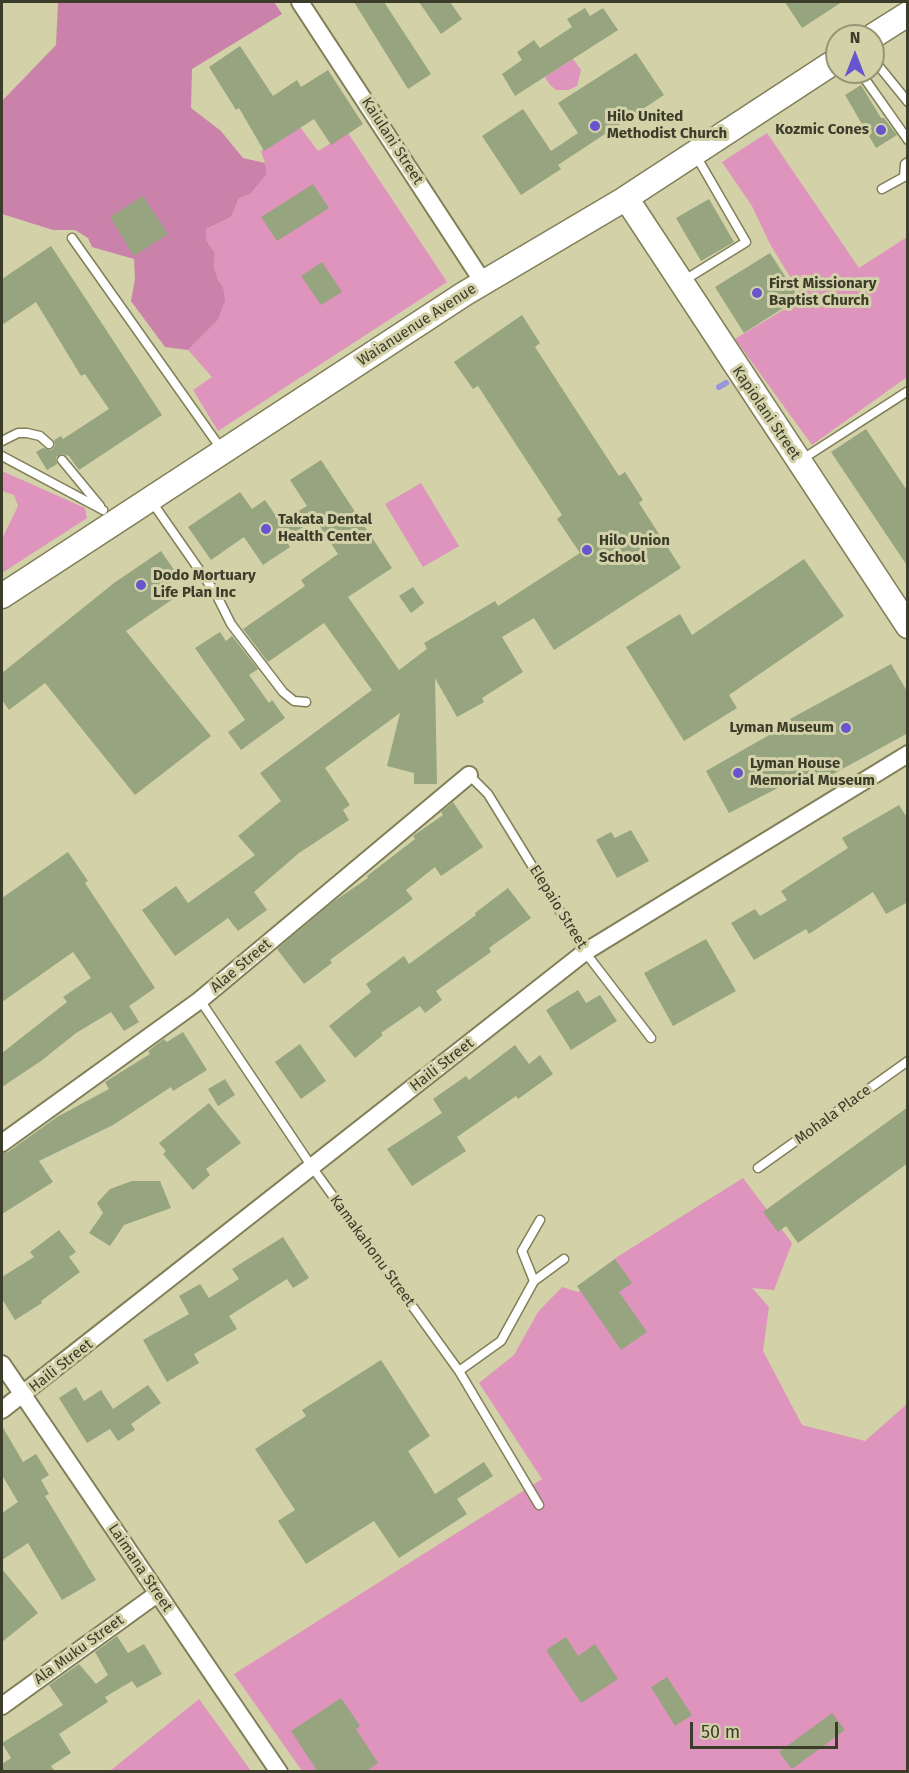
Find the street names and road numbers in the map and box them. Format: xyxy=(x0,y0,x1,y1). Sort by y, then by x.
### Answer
street label: Kaiulani Street xyxy=(357,94,427,188)
street label: Waianuenue Avenue xyxy=(354,280,480,370)
street label: Kapiolani Street xyxy=(728,363,804,463)
street label: Elepaio Street xyxy=(525,862,591,952)
street label: Alae Street xyxy=(207,935,275,997)
street label: Haili Street xyxy=(407,1035,477,1095)
street label: Mohala Place xyxy=(791,1081,875,1149)
street label: Kamakahonu Street xyxy=(326,1192,418,1310)
street label: Haili Street xyxy=(26,1336,96,1396)
street label: Laimana Street xyxy=(104,1521,176,1615)
street label: Ala Muku Street xyxy=(31,1611,127,1689)

